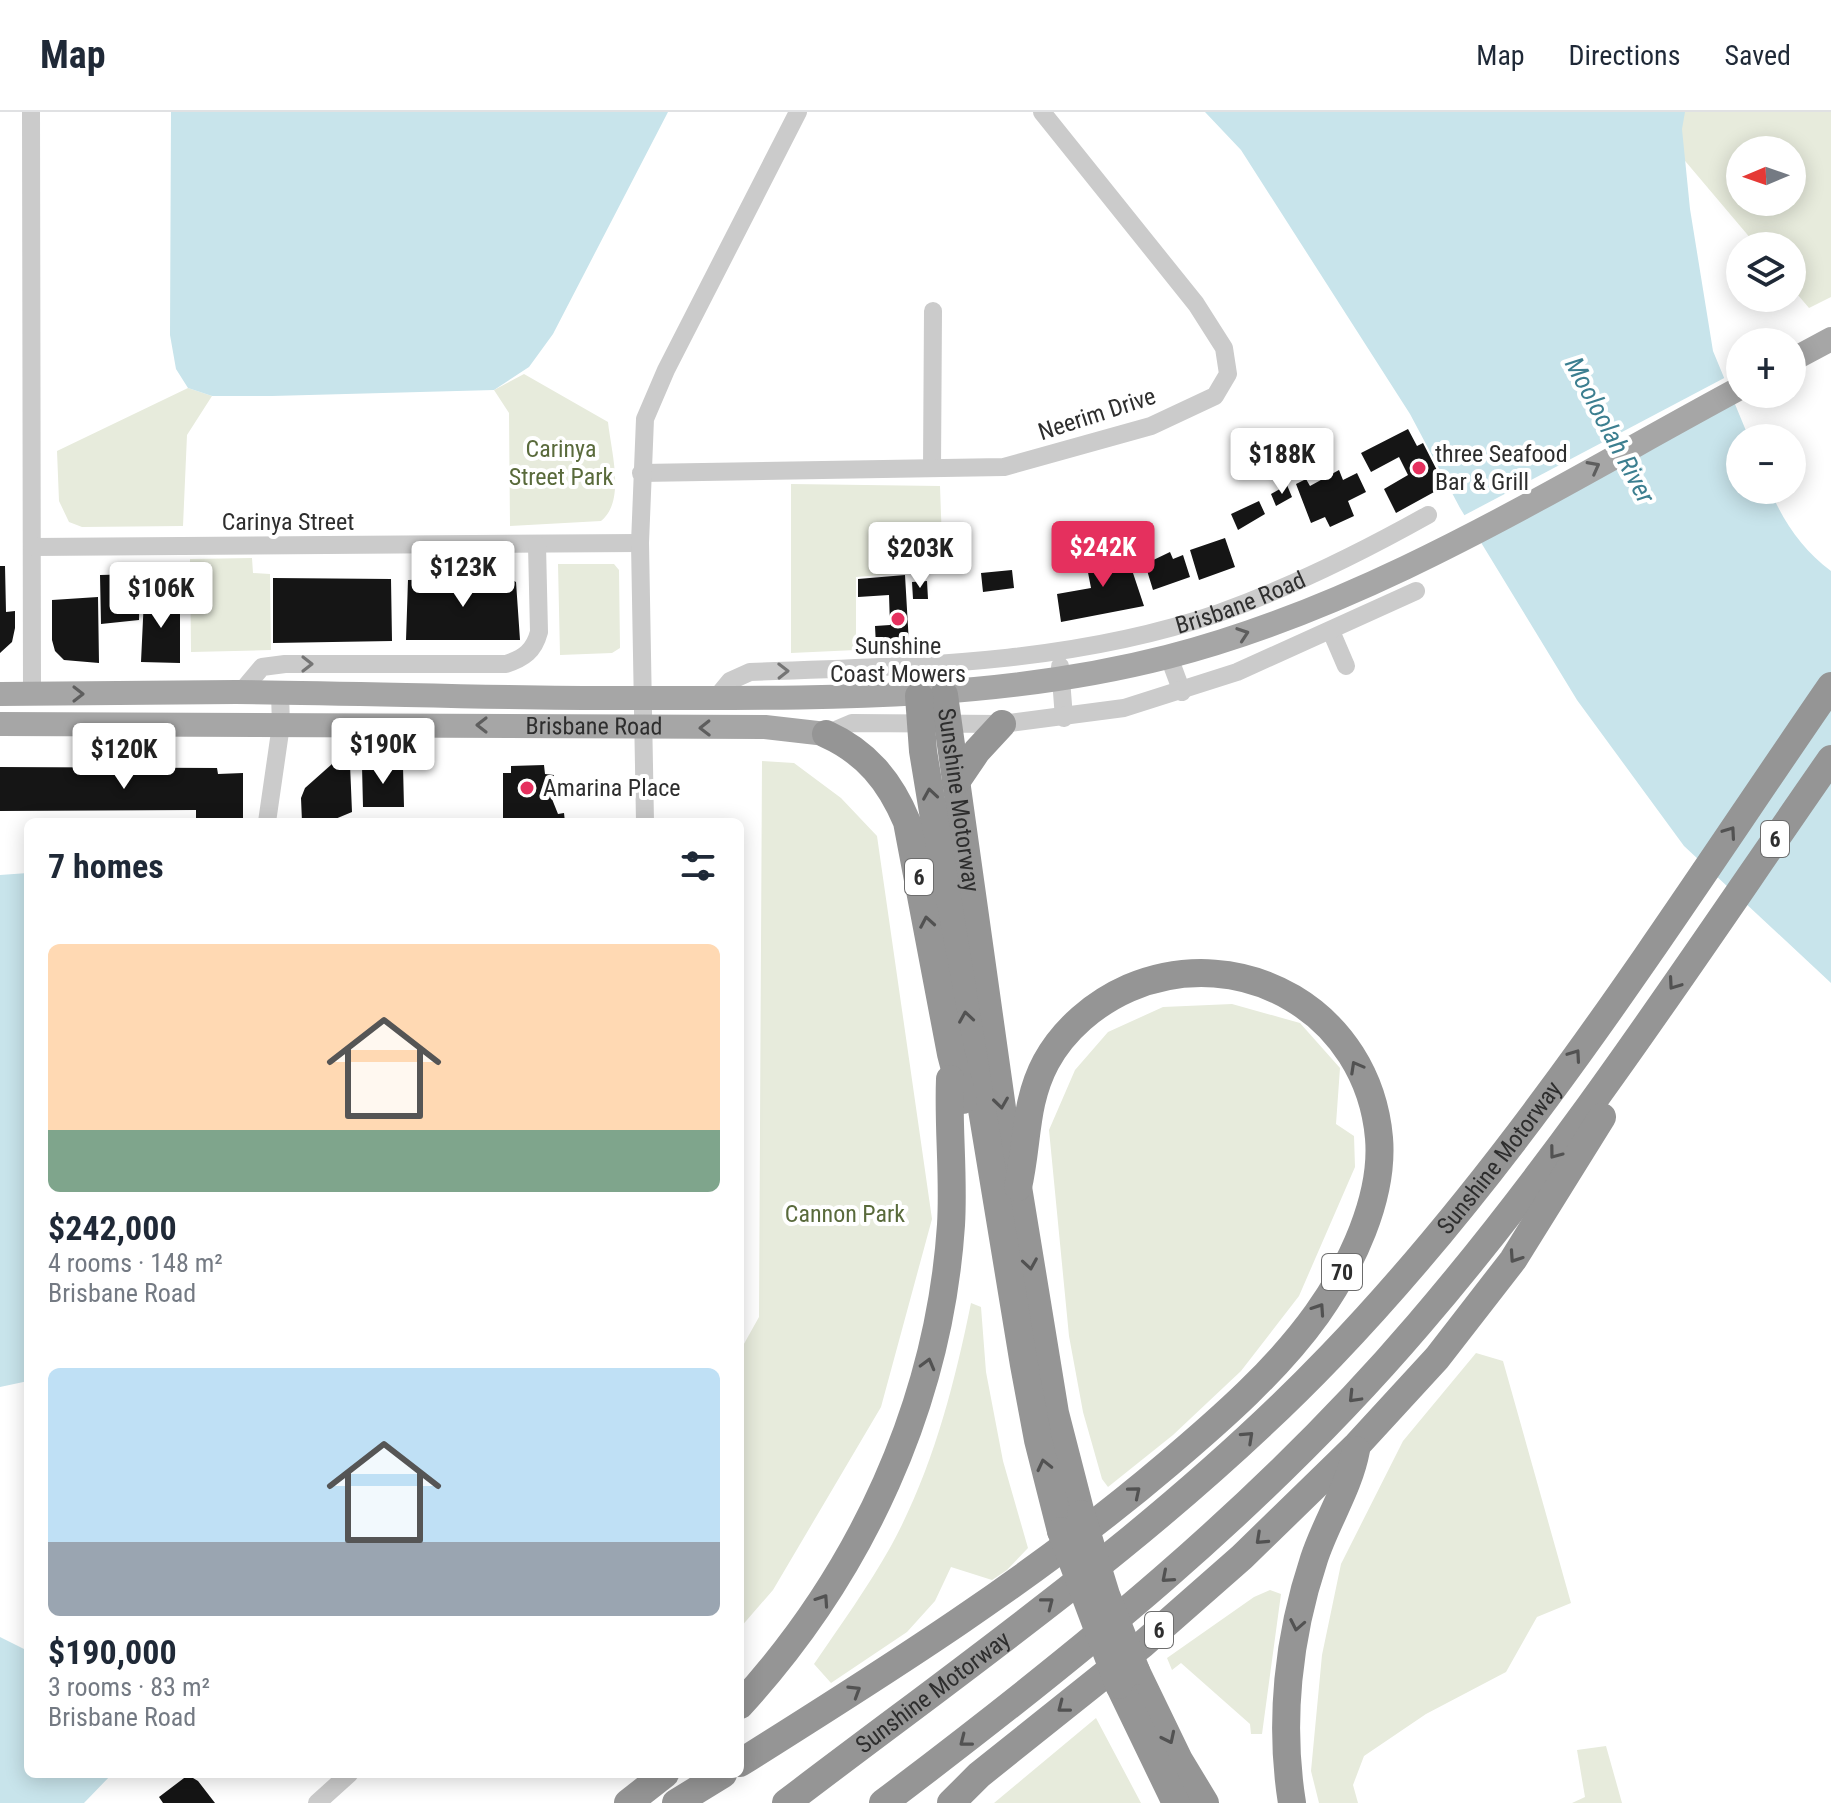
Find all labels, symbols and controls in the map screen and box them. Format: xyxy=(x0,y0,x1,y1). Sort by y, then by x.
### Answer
text: Map xyxy=(40,33,106,77)
text: Map xyxy=(1476,39,1525,72)
text: Directions xyxy=(1569,39,1680,72)
text: Saved xyxy=(1724,39,1791,72)
north arrow xyxy=(1726,136,1806,216)
map controls xyxy=(1726,136,1806,504)
button: layers xyxy=(1726,232,1806,312)
button: + xyxy=(1726,328,1806,408)
water label: Mooloolah River xyxy=(1559,352,1662,509)
street label: Neerim Drive xyxy=(1035,382,1159,446)
button: − xyxy=(1726,424,1806,504)
pin: $188K xyxy=(1226,428,1338,496)
park label: Carinya Street Park xyxy=(509,435,613,491)
text: $188K xyxy=(1249,439,1315,469)
place label: three Seafood Bar & Grill xyxy=(1435,440,1568,496)
marker: three Seafood Bar & Grill xyxy=(1410,459,1428,477)
one-way arrow xyxy=(1586,461,1600,476)
street label: Carinya Street xyxy=(222,508,354,536)
pin: $242K xyxy=(1047,521,1159,589)
pin: $203K xyxy=(864,522,976,590)
text: $242K xyxy=(1070,532,1136,562)
text: $203K xyxy=(887,533,953,563)
pin: $123K xyxy=(407,541,519,609)
text: $123K xyxy=(430,552,496,582)
pin: $106K xyxy=(105,562,217,630)
street label: Brisbane Road xyxy=(1172,565,1310,640)
text: $106K xyxy=(128,573,194,603)
marker: Sunshine Coast Mowers xyxy=(889,610,907,628)
one-way arrow xyxy=(1236,627,1250,643)
place label: Sunshine Coast Mowers xyxy=(830,632,966,688)
one-way arrow xyxy=(301,655,314,673)
one-way arrow xyxy=(777,662,790,680)
one-way arrow xyxy=(72,685,85,703)
street label: Sunshine Motorway xyxy=(932,706,986,894)
street label: Brisbane Road xyxy=(526,712,662,741)
one-way arrow xyxy=(475,716,488,734)
pin: $190K xyxy=(327,718,439,786)
one-way arrow xyxy=(698,719,711,736)
pin: $120K xyxy=(68,723,180,791)
text: $190K xyxy=(350,729,416,759)
text: $120K xyxy=(91,734,157,764)
place label: Amarina Place xyxy=(543,774,681,802)
marker: Amarina Place xyxy=(518,779,536,797)
one-way arrow xyxy=(922,788,939,801)
road number: 6 xyxy=(1761,821,1789,857)
one-way arrow xyxy=(1720,827,1735,841)
icon: filters xyxy=(676,844,720,888)
text: 7 homes xyxy=(48,846,164,886)
road number: 6 xyxy=(905,859,933,895)
one-way arrow xyxy=(919,916,936,929)
one-way arrow xyxy=(1669,976,1684,990)
icon: home xyxy=(312,996,456,1140)
one-way arrow xyxy=(958,1011,975,1024)
one-way arrow xyxy=(1565,1049,1580,1063)
one-way arrow xyxy=(1351,1060,1366,1075)
street label: Sunshine Motorway xyxy=(1431,1076,1567,1240)
one-way arrow xyxy=(992,1096,1009,1110)
one-way arrow xyxy=(1551,1145,1565,1159)
park label: Cannon Park xyxy=(785,1200,905,1228)
text: $242,000 xyxy=(48,1208,177,1248)
text: 4 rooms · 148 m² xyxy=(48,1248,223,1278)
one-way arrow xyxy=(1510,1249,1525,1263)
road number: 70 xyxy=(1322,1254,1362,1290)
one-way arrow xyxy=(1021,1257,1038,1271)
text: Brisbane Road xyxy=(48,1278,196,1308)
one-way arrow xyxy=(1309,1304,1324,1318)
one-way arrow xyxy=(919,1357,935,1371)
one-way arrow xyxy=(1349,1388,1363,1402)
icon: home xyxy=(312,1420,456,1564)
one-way arrow xyxy=(1239,1431,1253,1446)
one-way arrow xyxy=(1036,1458,1053,1472)
one-way arrow xyxy=(1126,1487,1140,1502)
one-way arrow xyxy=(1256,1530,1271,1544)
one-way arrow xyxy=(1162,1567,1176,1582)
one-way arrow xyxy=(813,1595,828,1609)
one-way arrow xyxy=(1040,1598,1054,1612)
road number: 6 xyxy=(1145,1612,1173,1648)
one-way arrow xyxy=(1289,1617,1306,1631)
street label: Sunshine Motorway xyxy=(850,1625,1016,1759)
text: $190,000 xyxy=(48,1632,177,1672)
text: 3 rooms · 83 m² xyxy=(48,1672,210,1702)
one-way arrow xyxy=(846,1686,861,1701)
one-way arrow xyxy=(1057,1698,1072,1712)
text: Brisbane Road xyxy=(48,1702,196,1732)
one-way arrow xyxy=(1159,1730,1174,1745)
one-way arrow xyxy=(959,1731,974,1745)

